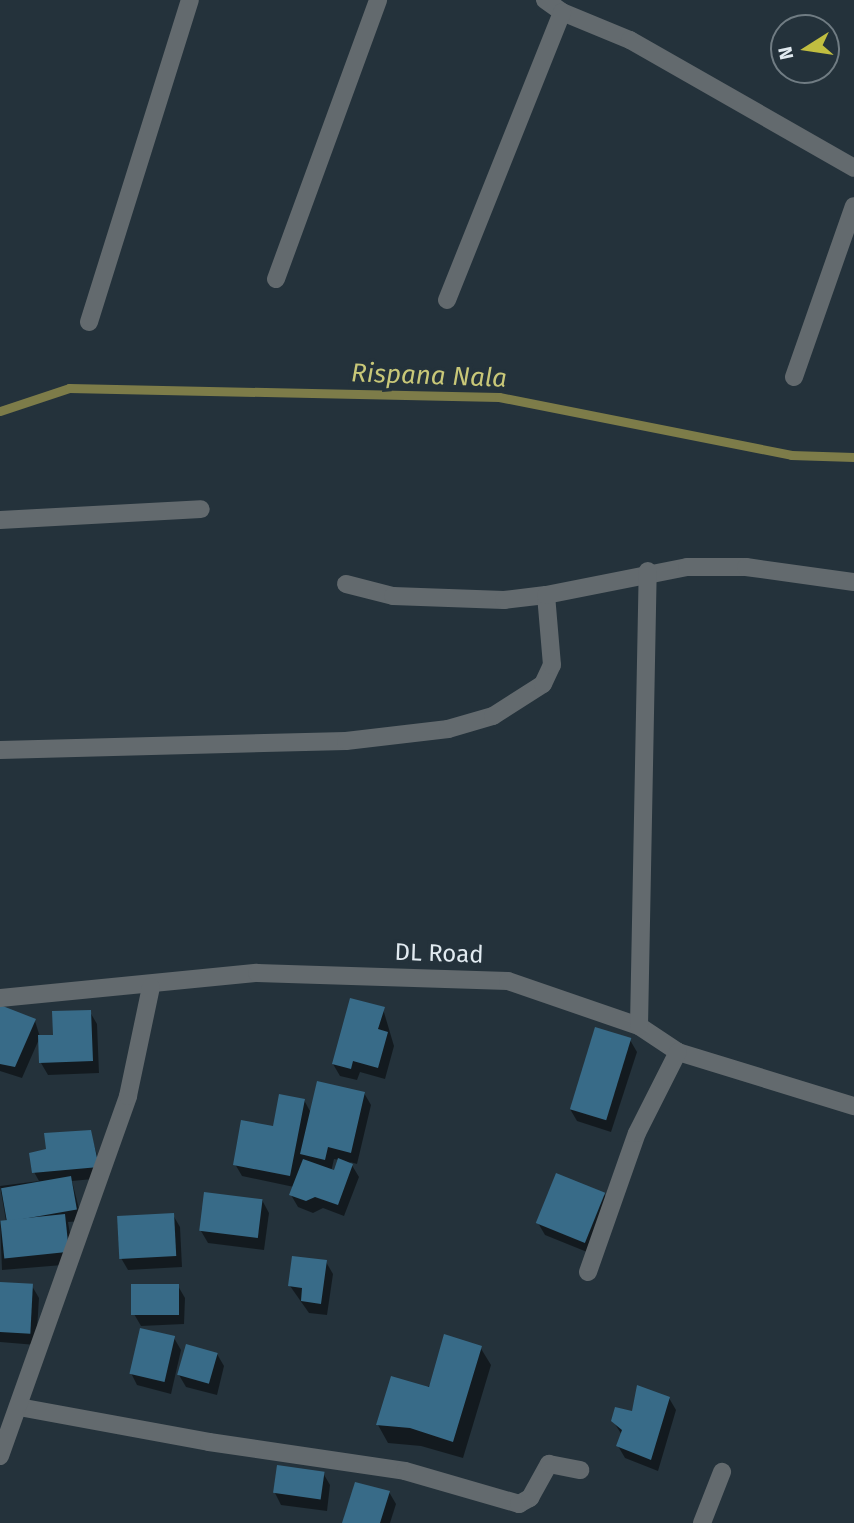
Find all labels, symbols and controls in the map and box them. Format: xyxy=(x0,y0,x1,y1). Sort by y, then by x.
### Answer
north arrow xyxy=(770,14,840,84)
text: N xyxy=(773,45,798,62)
water label: Rispana Nala xyxy=(351,358,507,394)
street label: DL Road xyxy=(394,938,484,970)

